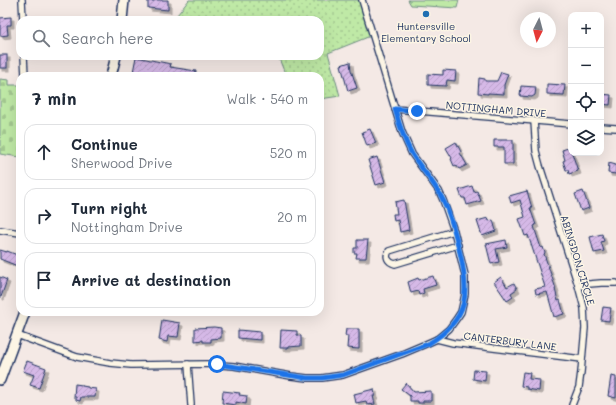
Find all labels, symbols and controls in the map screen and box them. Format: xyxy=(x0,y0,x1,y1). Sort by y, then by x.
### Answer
marker: Huntersville Elementary School xyxy=(421,9,431,19)
north arrow xyxy=(520,12,556,48)
map controls xyxy=(568,12,604,156)
button: + xyxy=(568,12,604,48)
search box xyxy=(16,16,324,60)
place label: Huntersville Elementary School xyxy=(381,19,471,45)
icon: search xyxy=(30,27,52,49)
text: Search here xyxy=(62,28,153,48)
button: − xyxy=(568,48,604,84)
button: locate xyxy=(568,84,604,120)
text: 7 min xyxy=(32,87,77,109)
text: Walk · 540 m xyxy=(227,90,308,107)
street label: NOTTINGHAM DRIVE xyxy=(445,98,547,120)
route end xyxy=(408,102,426,120)
button: layers xyxy=(568,120,604,156)
text: Continue xyxy=(71,134,138,154)
icon: ahead xyxy=(33,141,55,163)
text: 520 m xyxy=(270,144,307,161)
text: Sherwood Drive xyxy=(71,154,173,171)
text: Turn right xyxy=(71,198,148,218)
icon: right xyxy=(33,205,55,227)
text: 20 m xyxy=(277,208,307,225)
street label: ABINGDON CIRCLE xyxy=(558,213,598,307)
text: Nottingham Drive xyxy=(71,218,183,235)
icon: arrive xyxy=(33,269,55,291)
text: Arrive at destination xyxy=(71,270,231,290)
street label: CANTERBURY LANE xyxy=(463,328,558,354)
route start xyxy=(208,355,226,373)

